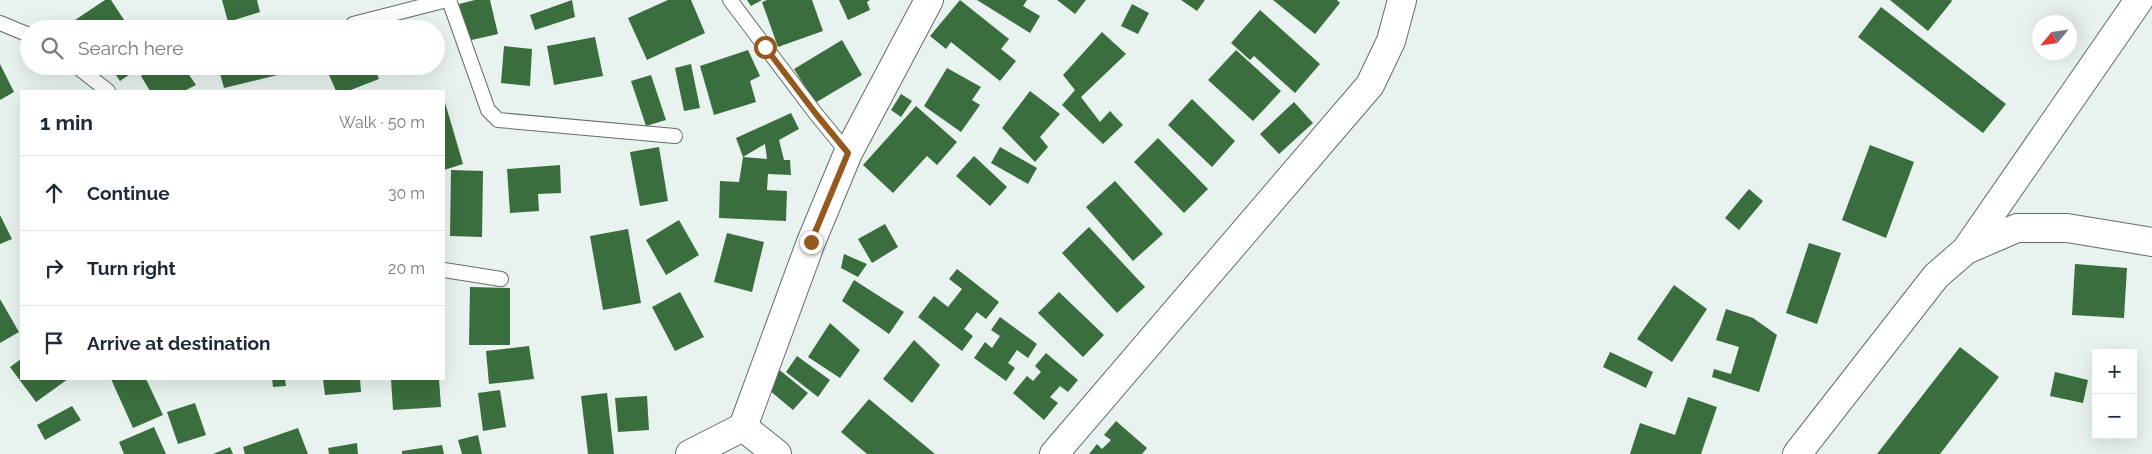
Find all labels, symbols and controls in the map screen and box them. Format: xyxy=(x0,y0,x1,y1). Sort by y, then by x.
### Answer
north arrow xyxy=(2032,15,2077,60)
search box xyxy=(20,20,445,75)
icon: search xyxy=(38,34,66,62)
route start xyxy=(754,36,777,59)
text: Search here xyxy=(78,37,184,59)
text: 1 min xyxy=(40,110,93,135)
text: Walk · 50 m xyxy=(339,113,425,132)
icon: ahead xyxy=(40,179,68,207)
text: Continue xyxy=(87,182,170,204)
text: 30 m xyxy=(388,184,425,203)
route end xyxy=(800,231,823,254)
icon: right xyxy=(40,254,68,282)
text: Turn right xyxy=(87,257,176,279)
text: 20 m xyxy=(388,259,425,278)
icon: arrive xyxy=(40,329,68,357)
text: Arrive at destination xyxy=(87,332,271,354)
map controls xyxy=(2092,349,2137,439)
button: + xyxy=(2092,349,2137,394)
button: − xyxy=(2092,394,2137,439)

